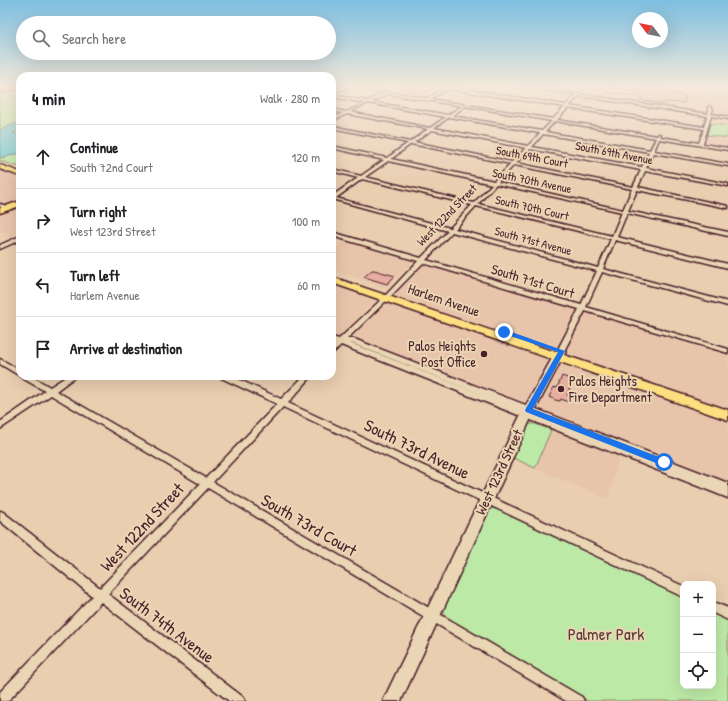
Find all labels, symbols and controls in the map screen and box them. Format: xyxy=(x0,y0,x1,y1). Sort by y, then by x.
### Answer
north arrow xyxy=(632,12,668,48)
search box xyxy=(16,16,336,60)
icon: search xyxy=(30,27,52,49)
text: Search here xyxy=(62,28,126,49)
text: 4 min xyxy=(32,87,65,110)
text: Walk · 280 m xyxy=(260,89,320,107)
text: Continue xyxy=(70,137,118,158)
street label: South 69th Avenue xyxy=(574,137,655,168)
street label: South 69th Court xyxy=(495,141,570,172)
icon: ahead xyxy=(32,146,54,168)
text: 120 m xyxy=(292,148,320,166)
text: South 72nd Court xyxy=(70,158,153,176)
street label: South 70th Avenue xyxy=(491,164,574,197)
street label: West 122nd Street xyxy=(413,179,481,249)
street label: South 70th Court xyxy=(494,191,572,224)
text: Turn right xyxy=(70,201,126,222)
icon: right xyxy=(32,210,54,232)
text: 100 m xyxy=(292,212,320,230)
text: West 123rd Street xyxy=(70,222,156,240)
street label: South 71st Avenue xyxy=(493,222,574,259)
street label: South 71st Court xyxy=(489,259,577,302)
text: Turn left xyxy=(70,265,120,286)
icon: left xyxy=(32,274,54,296)
text: 60 m xyxy=(297,276,320,294)
street label: Harlem Avenue xyxy=(406,278,483,321)
text: Harlem Avenue xyxy=(70,286,140,304)
route end xyxy=(495,323,513,341)
place label: Palos Heights Post Office xyxy=(408,336,476,371)
icon: arrive xyxy=(32,338,54,360)
text: Arrive at destination xyxy=(70,338,182,359)
marker: Palos Heights Post Office xyxy=(479,349,489,359)
place label: Palos Heights Fire Department xyxy=(568,371,652,407)
marker: Palos Heights Fire Department xyxy=(556,384,566,394)
street label: South 73rd Avenue xyxy=(361,413,474,484)
street label: West 123rd Street xyxy=(470,426,527,518)
route start xyxy=(655,453,673,471)
street label: West 122nd Street xyxy=(95,477,190,576)
street label: South 73rd Court xyxy=(257,488,362,562)
street label: South 74th Avenue xyxy=(115,581,220,668)
map controls xyxy=(680,581,716,689)
button: + xyxy=(680,581,716,617)
button: − xyxy=(680,617,716,653)
park label: Palmer Park xyxy=(568,622,644,645)
button: locate xyxy=(680,653,716,689)

